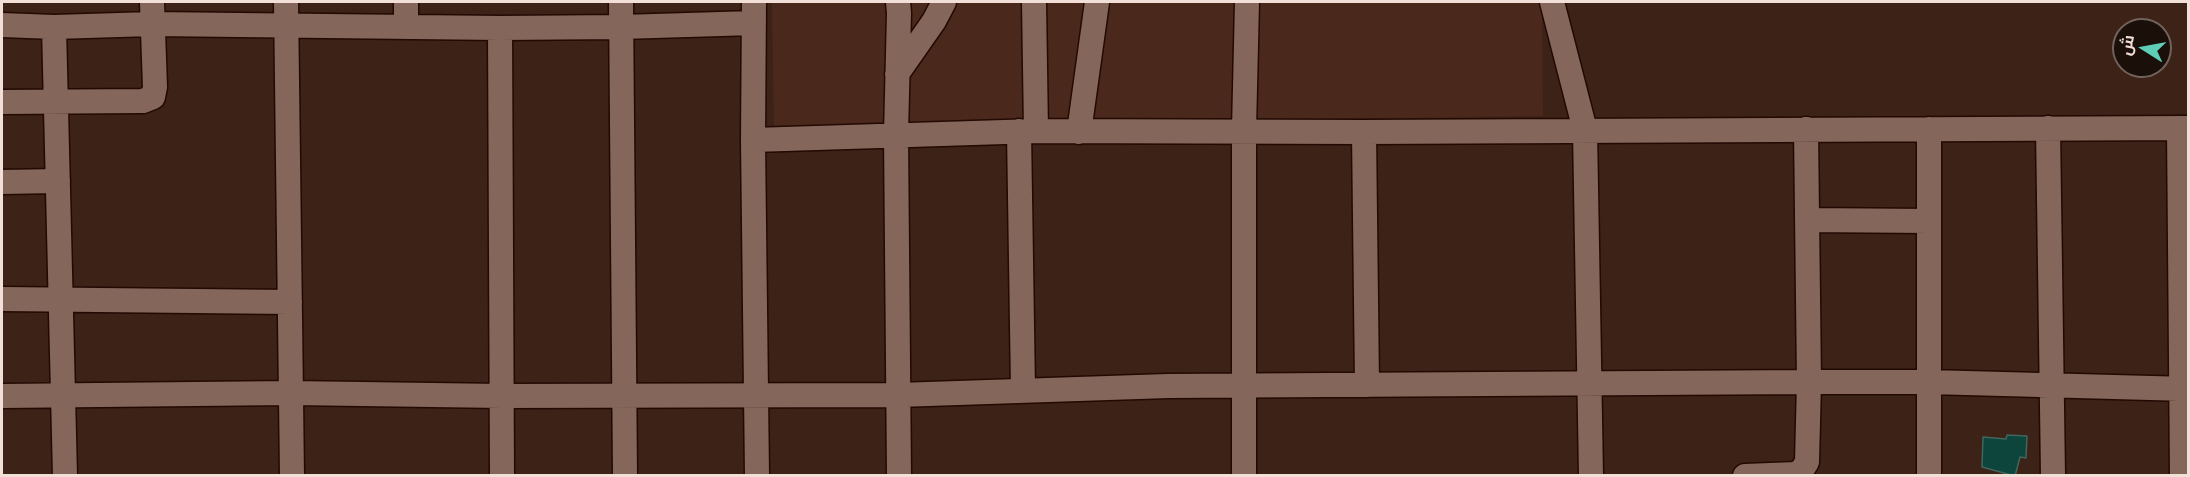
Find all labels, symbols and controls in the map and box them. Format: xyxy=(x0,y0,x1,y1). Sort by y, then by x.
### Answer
north arrow xyxy=(2112,18,2172,78)
text: ش xyxy=(2115,33,2137,57)

